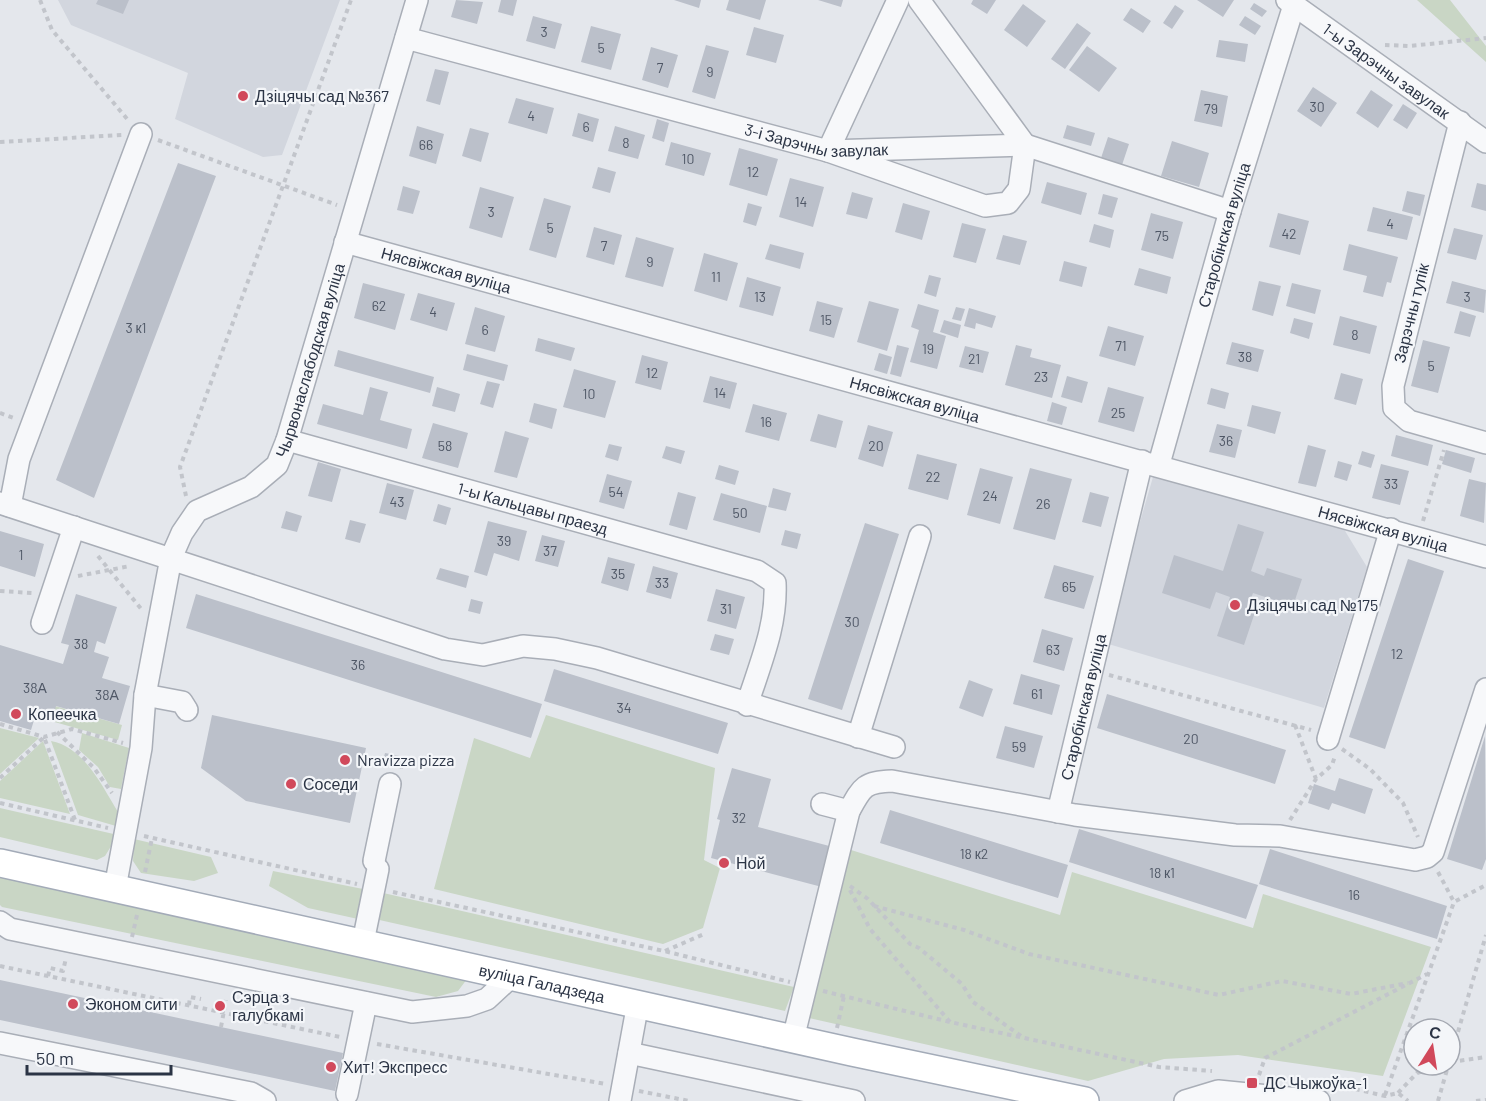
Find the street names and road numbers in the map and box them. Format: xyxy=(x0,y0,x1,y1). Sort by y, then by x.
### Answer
street label: 1-ы Зарэчны завулак xyxy=(1319,19,1455,123)
street label: 3-і Зарэчны завулак xyxy=(743,119,889,160)
street label: Старобінская вуліца xyxy=(1193,160,1254,309)
street label: Нясвіжская вуліца xyxy=(379,242,514,296)
street label: Чырвонаслабодская вуліца xyxy=(271,260,348,460)
street label: Зарэчны тупік xyxy=(1389,260,1432,365)
street label: Нясвіжская вуліца xyxy=(848,372,982,426)
street label: 1-ы Кальцавы праезд xyxy=(455,478,611,538)
street label: Нясвіжская вуліца xyxy=(1316,501,1450,555)
street label: Старобінская вуліца xyxy=(1056,632,1109,782)
street label: вуліца Галадзеда xyxy=(477,960,607,1006)

